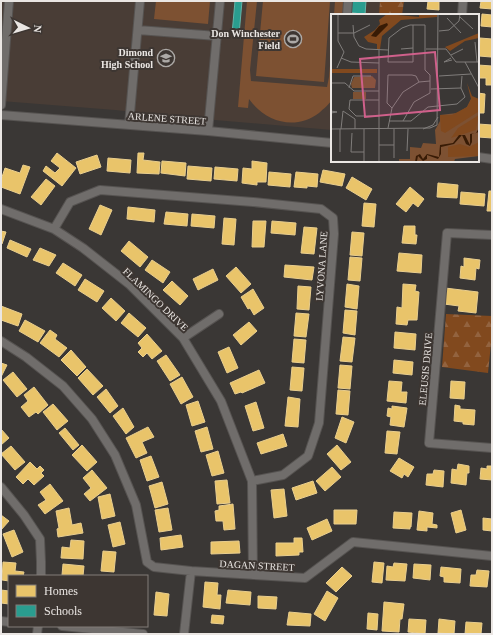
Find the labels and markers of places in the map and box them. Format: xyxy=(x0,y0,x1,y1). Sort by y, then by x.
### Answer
place label: Don Winchester Field xyxy=(211,28,281,51)
sports icon: Don Winchester Field xyxy=(283,29,303,49)
place label: Dimond High School xyxy=(101,47,153,70)
school or university icon: Dimond High School xyxy=(156,48,176,68)

